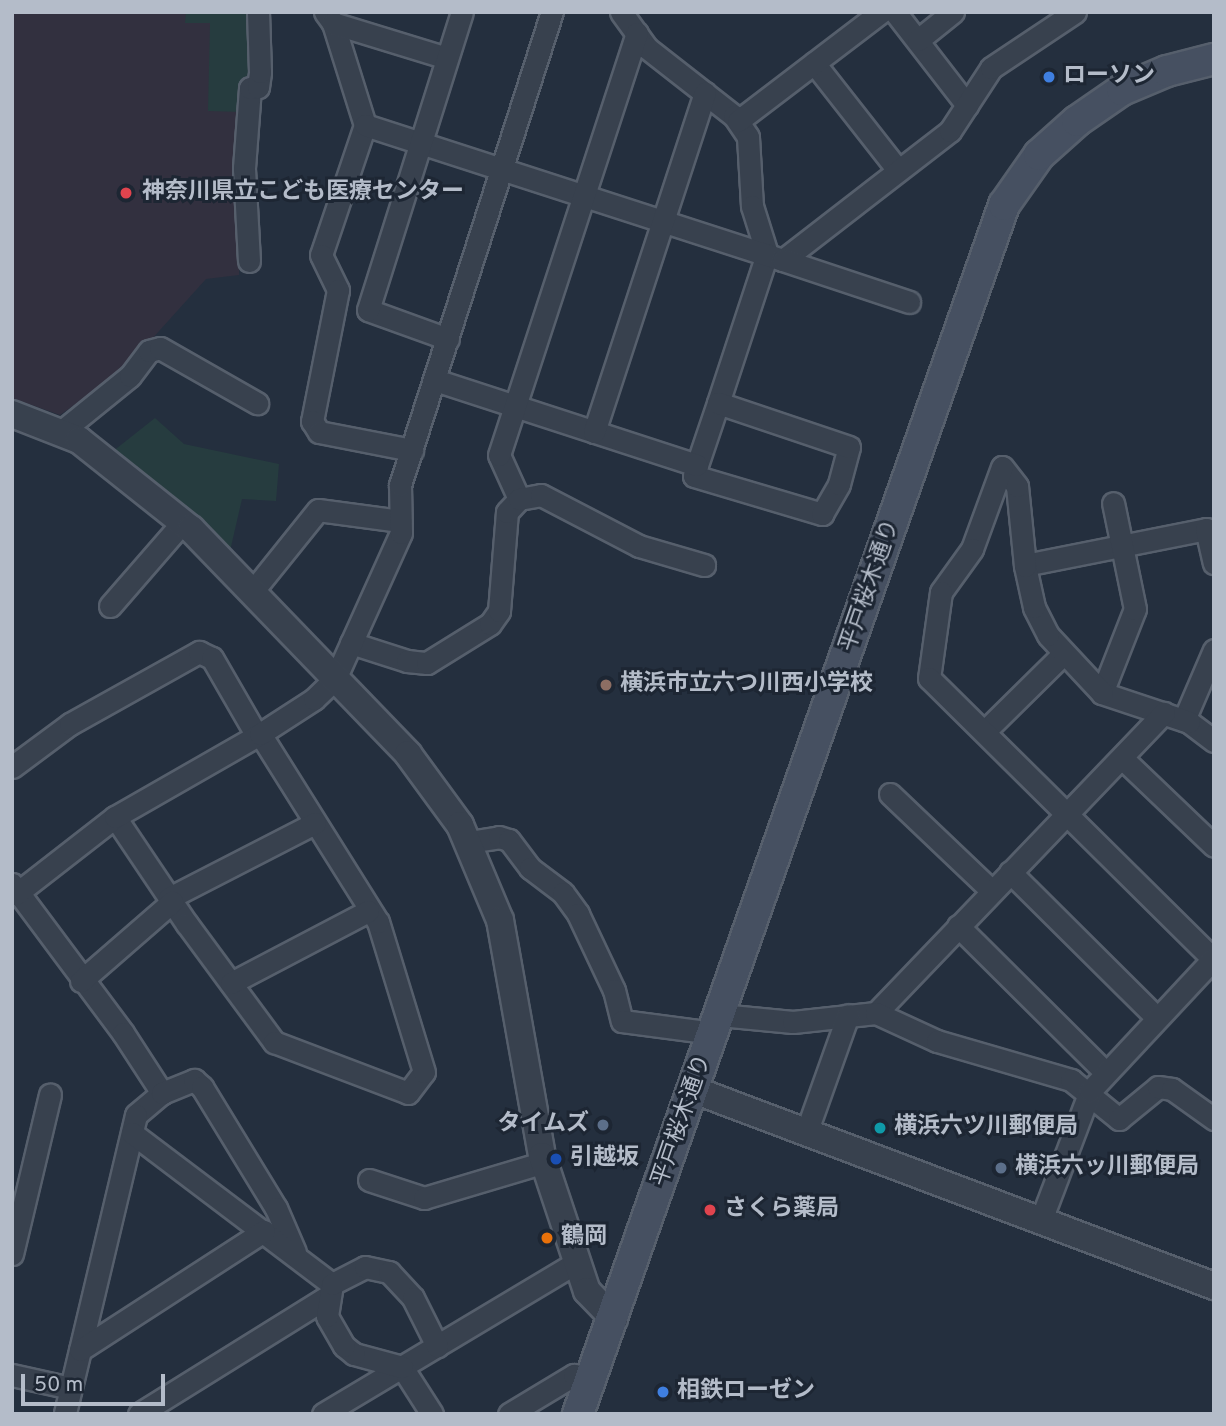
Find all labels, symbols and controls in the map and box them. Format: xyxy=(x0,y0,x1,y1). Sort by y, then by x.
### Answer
place label: ローソン xyxy=(1063,63,1155,91)
marker: ローソン xyxy=(1041,69,1057,85)
place label: 神奈川県立こども医療センター xyxy=(142,179,464,207)
marker: 神奈川県立こども医療センター xyxy=(116,183,136,203)
street label: 平戸桜木通り xyxy=(835,516,907,656)
place label: 横浜市立六つ川西小学校 xyxy=(620,671,873,699)
marker: 横浜市立六つ川西小学校 xyxy=(598,677,614,693)
street label: 平戸桜木通り xyxy=(647,1051,719,1191)
place label: タイムズ xyxy=(497,1111,589,1139)
place label: 横浜六ツ川郵便局 xyxy=(894,1114,1078,1142)
marker: タイムズ xyxy=(595,1117,611,1133)
marker: 横浜六ツ川郵便局 xyxy=(872,1120,888,1136)
place label: 引越坂 xyxy=(570,1145,639,1173)
marker: 引越坂 xyxy=(548,1151,564,1167)
place label: 横浜六ッ川郵便局 xyxy=(1015,1154,1199,1182)
marker: 横浜六ッ川郵便局 xyxy=(993,1160,1009,1176)
place label: さくら薬局 xyxy=(724,1196,839,1224)
marker: さくら薬局 xyxy=(702,1202,718,1218)
place label: 鶴岡 xyxy=(561,1224,607,1252)
marker: 鶴岡 xyxy=(539,1230,555,1246)
scale bar xyxy=(24,1360,168,1404)
text: 50 m xyxy=(34,1372,83,1399)
place label: 相鉄ローゼン xyxy=(677,1378,815,1406)
marker: 相鉄ローゼン xyxy=(655,1384,671,1400)

